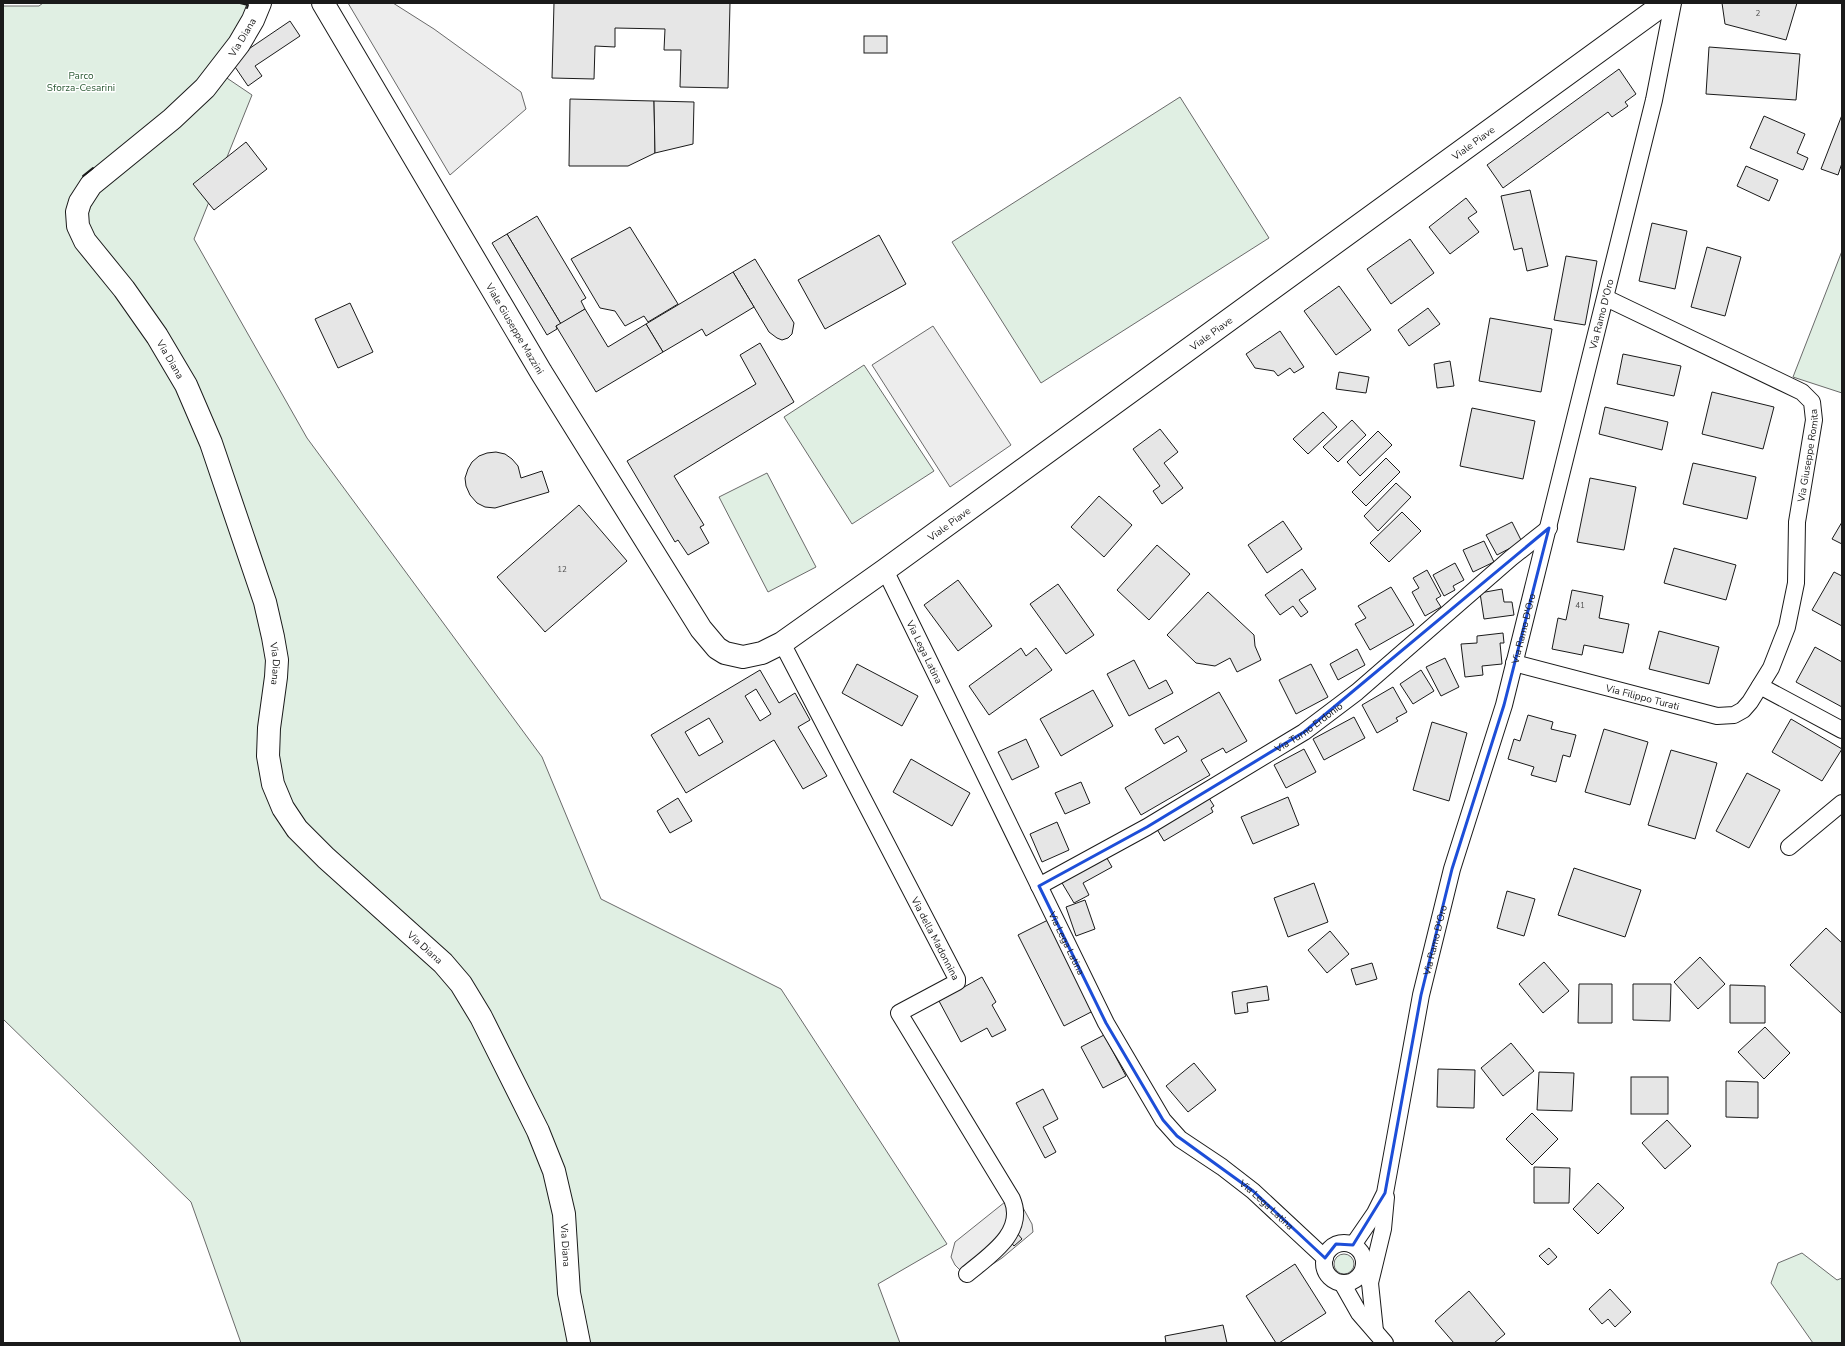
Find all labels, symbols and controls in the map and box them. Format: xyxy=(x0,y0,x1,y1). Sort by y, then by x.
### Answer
house number: 2 xyxy=(1756,8,1761,19)
street label: Via Diana xyxy=(225,15,260,60)
park label: Parco Sforza-Cesarini xyxy=(47,69,115,95)
street label: Viale Piave xyxy=(1449,123,1498,164)
street label: Via Ramo D'Oro xyxy=(1586,277,1617,352)
street label: Viale Giuseppe Mazzini xyxy=(481,280,547,377)
street label: Viale Piave xyxy=(1186,314,1236,355)
street label: Via Diana xyxy=(152,337,187,382)
street label: Via Giuseppe Romita xyxy=(1794,408,1822,504)
street label: Viale Piave xyxy=(924,504,974,545)
house number: 12 xyxy=(557,564,567,575)
street label: Via Ramo D'Oro xyxy=(1508,592,1540,666)
house number: 41 xyxy=(1575,600,1585,611)
street label: Via Lega Latina xyxy=(902,617,945,686)
street label: Via Diana xyxy=(266,640,283,686)
street label: Via Filippo Turati xyxy=(1603,681,1681,714)
street label: Via Turno Erdonio xyxy=(1271,699,1346,757)
street label: Via della Madonnina xyxy=(907,894,962,983)
street label: Via Ramo D'Oro xyxy=(1420,903,1451,978)
street label: Via Lega Latina xyxy=(1044,908,1088,978)
street label: Via Diana xyxy=(403,928,445,967)
street label: Via Lega Latina xyxy=(1235,1176,1297,1234)
street label: Via Diana xyxy=(557,1222,573,1267)

